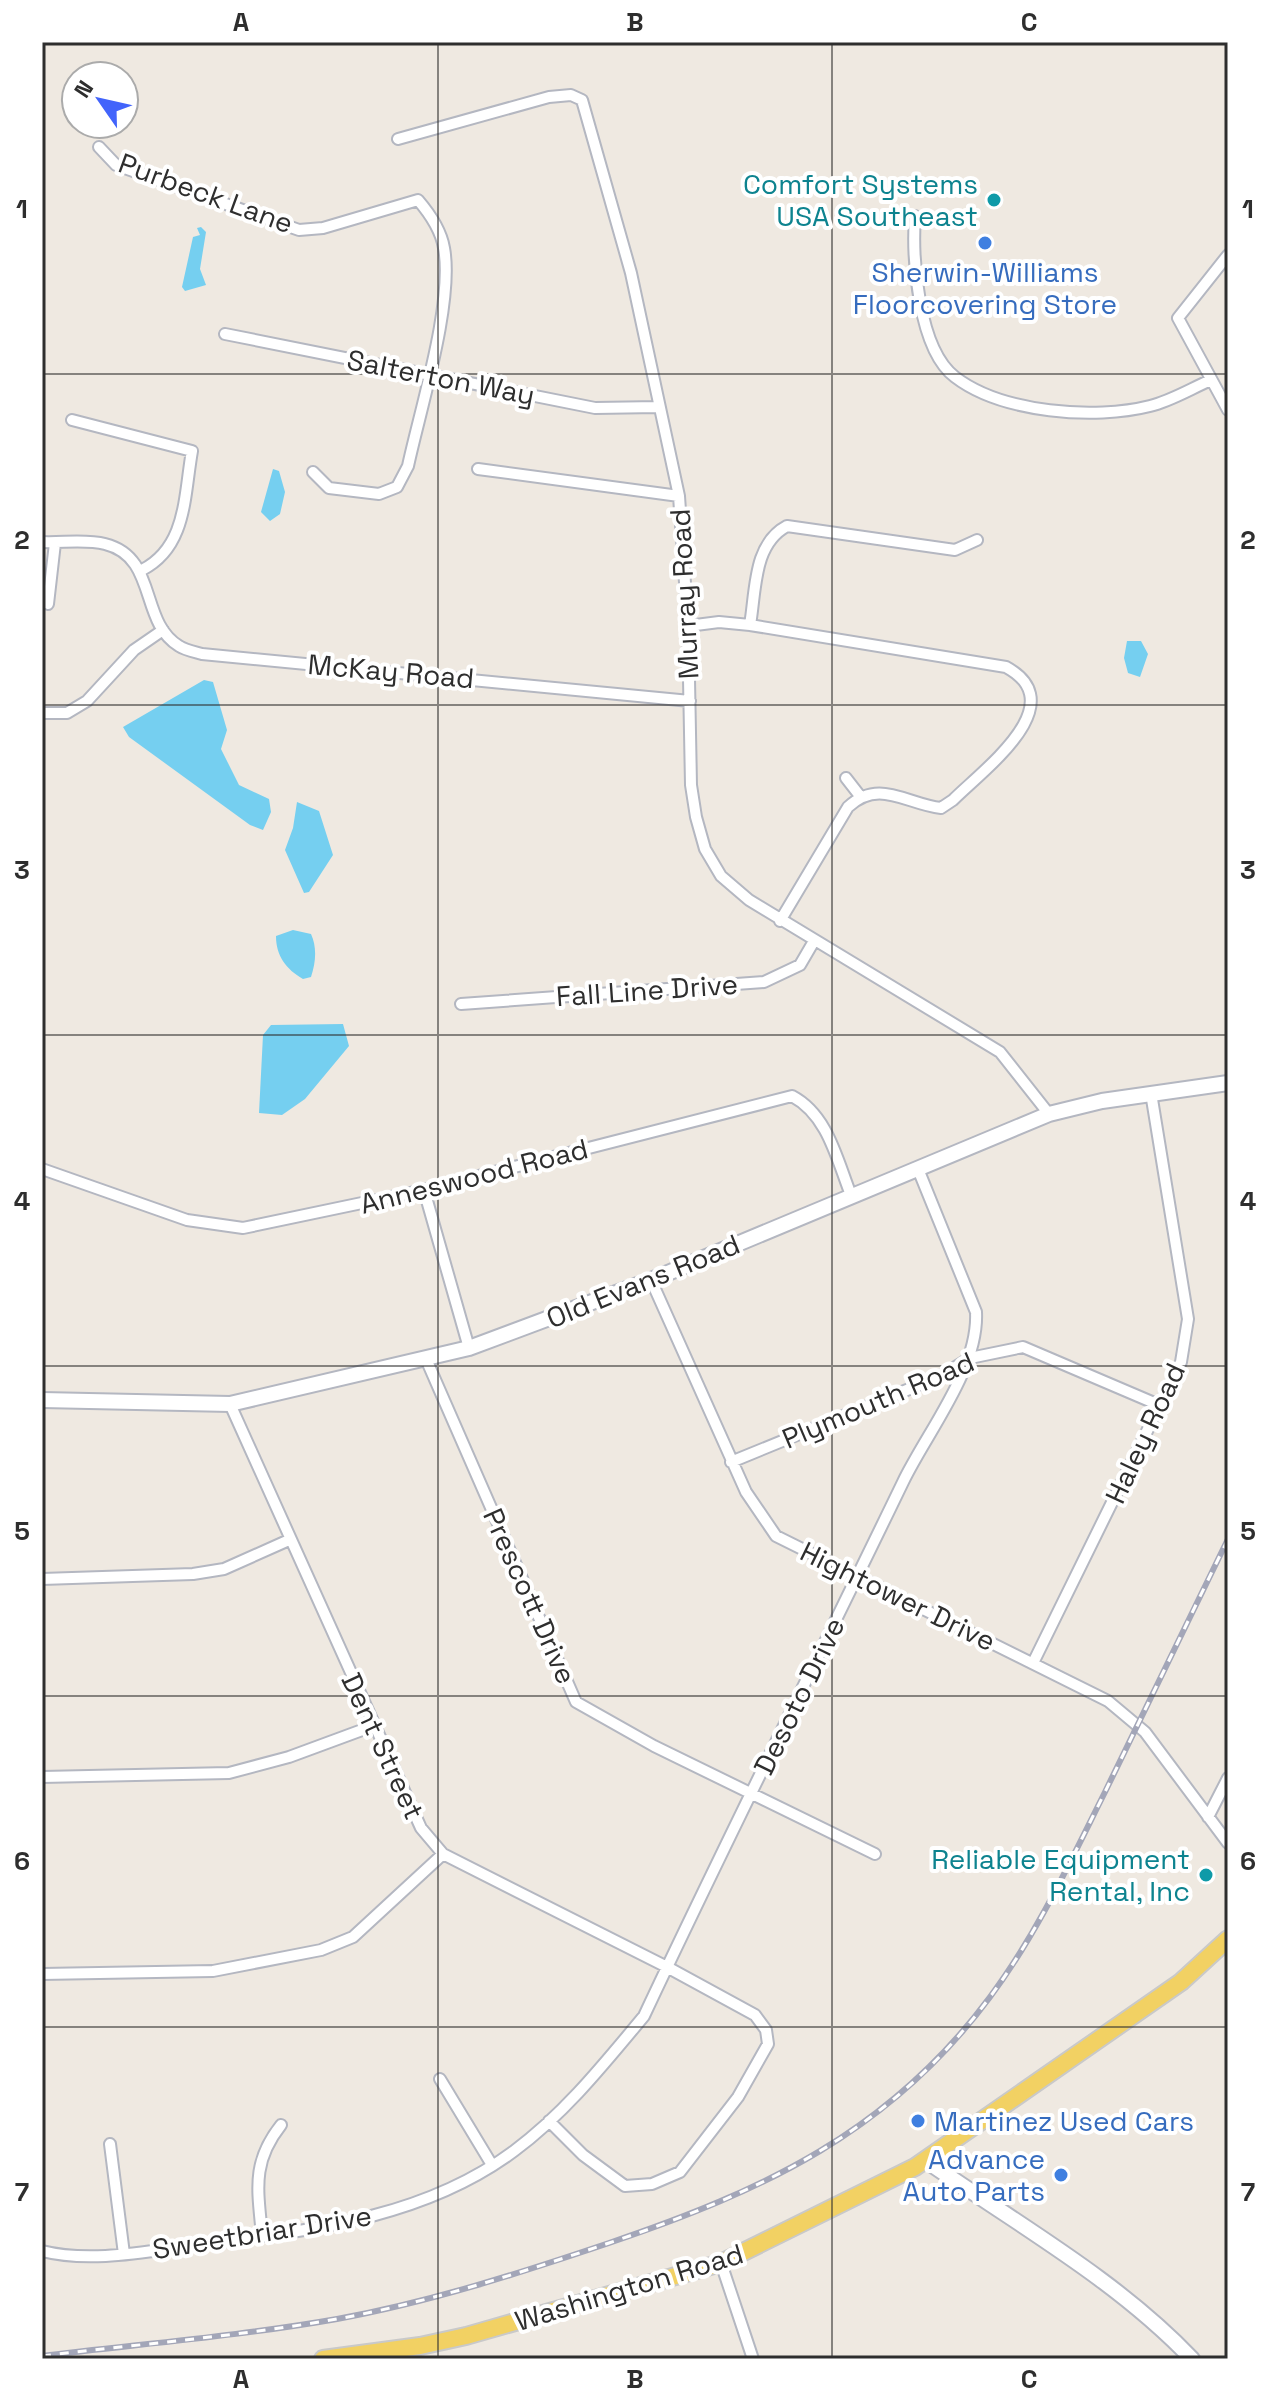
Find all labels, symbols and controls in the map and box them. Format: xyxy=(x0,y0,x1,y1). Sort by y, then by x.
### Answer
text: A xyxy=(233,5,250,39)
text: B xyxy=(626,5,644,39)
text: C xyxy=(1021,5,1037,39)
north arrow xyxy=(60,60,140,140)
text: N xyxy=(68,75,99,103)
street label: Purbeck Lane xyxy=(114,145,298,241)
place label: Comfort Systems USA Southeast xyxy=(743,166,978,234)
marker: Comfort Systems USA Southeast xyxy=(985,191,1003,209)
text: 1 xyxy=(16,192,28,226)
text: 1 xyxy=(1242,192,1254,226)
marker: Sherwin-Williams Floorcovering Store xyxy=(976,234,994,252)
place label: Sherwin-Williams Floorcovering Store xyxy=(853,254,1117,322)
street label: Salterton Way xyxy=(344,341,538,413)
street label: Murray Road xyxy=(662,508,706,680)
text: 2 xyxy=(14,523,30,557)
text: 2 xyxy=(1240,523,1256,557)
street label: McKay Road xyxy=(306,646,476,696)
text: 3 xyxy=(14,853,30,887)
text: 3 xyxy=(1240,853,1256,887)
street label: Fall Line Drive xyxy=(555,966,739,1014)
street label: Anneswood Road xyxy=(356,1130,592,1222)
text: 4 xyxy=(14,1184,30,1218)
text: 4 xyxy=(1240,1184,1256,1218)
street label: Old Evans Road xyxy=(541,1226,745,1336)
street label: Plymouth Road xyxy=(776,1343,980,1457)
street label: Haley Road xyxy=(1097,1357,1193,1509)
street label: Prescott Drive xyxy=(475,1503,585,1689)
text: 5 xyxy=(14,1514,30,1548)
text: 5 xyxy=(1240,1514,1256,1548)
street label: Hightower Drive xyxy=(794,1533,1002,1659)
street label: Desoto Drive xyxy=(745,1611,853,1781)
street label: Dent Street xyxy=(333,1667,433,1825)
place label: Reliable Equipment Rental, Inc xyxy=(931,1841,1190,1909)
text: 6 xyxy=(14,1844,30,1878)
text: 6 xyxy=(1240,1844,1256,1878)
marker: Reliable Equipment Rental, Inc xyxy=(1197,1866,1215,1884)
place label: Martinez Used Cars xyxy=(934,2103,1194,2139)
marker: Martinez Used Cars xyxy=(909,2112,927,2130)
place label: Advance Auto Parts xyxy=(903,2141,1045,2209)
marker: Advance Auto Parts xyxy=(1052,2166,1070,2184)
text: 7 xyxy=(15,2175,29,2209)
text: 7 xyxy=(1241,2175,1255,2209)
street label: Sweetbriar Drive xyxy=(150,2197,374,2267)
street label: Washington Road xyxy=(510,2235,748,2339)
text: A xyxy=(233,2362,250,2396)
text: B xyxy=(626,2362,644,2396)
text: C xyxy=(1021,2362,1037,2396)

